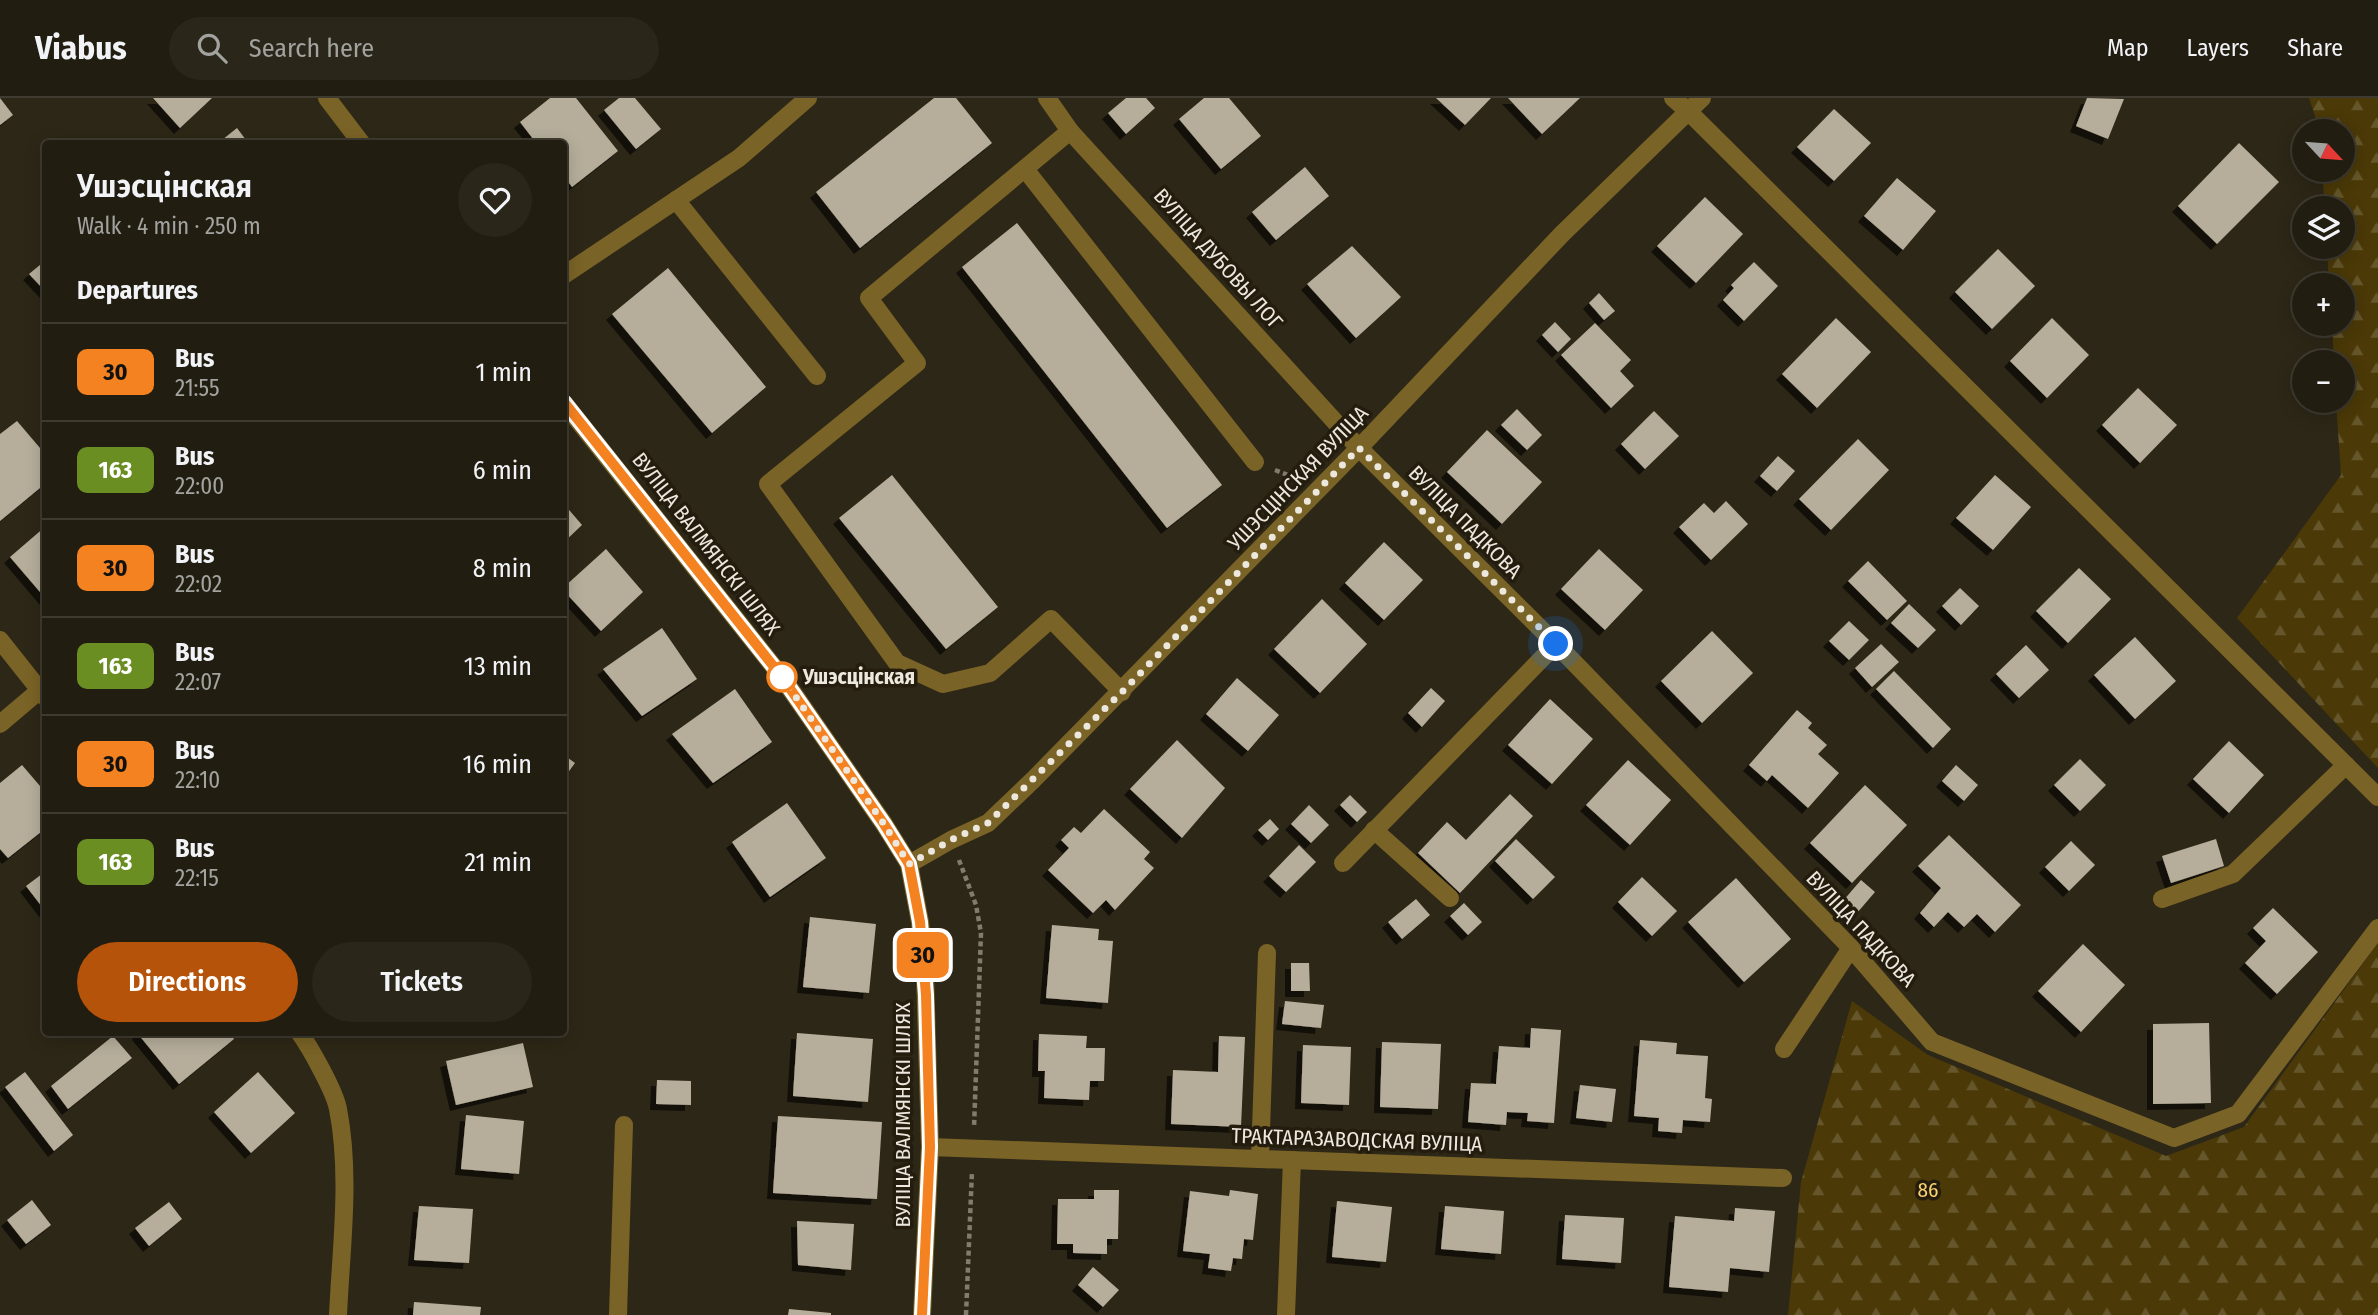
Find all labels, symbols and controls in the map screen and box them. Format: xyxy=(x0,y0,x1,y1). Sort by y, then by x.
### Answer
search box xyxy=(169,17,659,80)
text: Viabus xyxy=(35,28,127,68)
icon: search xyxy=(193,29,231,67)
text: Search here xyxy=(249,33,374,64)
text: Map xyxy=(2107,34,2149,62)
text: Layers xyxy=(2187,34,2249,62)
text: Share xyxy=(2287,34,2343,62)
north arrow xyxy=(2292,119,2356,182)
map controls xyxy=(2292,119,2355,413)
button: heart xyxy=(458,163,532,237)
text: Ушэсцінская xyxy=(77,166,252,206)
street label: ВУЛІЦА ДУБОВЫ ЛОГ xyxy=(1148,183,1288,335)
button: layers xyxy=(2292,196,2355,259)
text: Walk · 4 min · 250 m xyxy=(77,212,261,240)
button: + xyxy=(2292,273,2355,336)
text: Departures xyxy=(77,275,198,306)
text: Bus xyxy=(175,343,214,374)
button: − xyxy=(2292,350,2355,413)
text: 1 min xyxy=(476,357,532,388)
text: 30 xyxy=(103,358,128,386)
text: 21:55 xyxy=(175,374,220,402)
street label: УШЭСЦІНСКАЯ ВУЛІЦА xyxy=(1222,400,1374,556)
text: Bus xyxy=(175,441,214,472)
street label: ВУЛІЦА ВАЛМЯНСКІ ШЛЯХ xyxy=(627,447,786,641)
text: 6 min xyxy=(473,455,532,486)
text: 163 xyxy=(99,456,132,484)
street label: ВУЛІЦА ПАДКОВА xyxy=(1403,460,1527,584)
text: 22:00 xyxy=(175,472,224,500)
text: Bus xyxy=(175,539,214,570)
text: 8 min xyxy=(473,553,532,584)
text: 30 xyxy=(103,554,128,582)
text: 22:02 xyxy=(175,570,222,598)
your location xyxy=(1538,626,1573,661)
text: Bus xyxy=(175,637,214,668)
text: 13 min xyxy=(464,651,532,682)
text: 163 xyxy=(99,652,132,680)
marker: Ушэсцінская xyxy=(767,662,797,692)
place label: Ушэсцінская xyxy=(802,664,915,690)
text: 22:07 xyxy=(175,668,221,696)
text: Bus xyxy=(175,735,214,766)
text: 16 min xyxy=(463,749,532,780)
text: 30 xyxy=(103,750,128,778)
text: 22:10 xyxy=(175,766,220,794)
text: Bus xyxy=(175,833,214,864)
text: 21 min xyxy=(465,847,532,878)
text: 163 xyxy=(99,848,132,876)
text: 22:15 xyxy=(175,864,219,892)
street label: ВУЛІЦА ПАДКОВА xyxy=(1801,866,1921,992)
line badge: 30 xyxy=(892,932,954,978)
text: 30 xyxy=(911,941,935,969)
button: Directions xyxy=(77,942,298,1022)
button: Tickets xyxy=(312,942,532,1022)
street label: ВУЛІЦА ВАЛМЯНСКІ ШЛЯХ xyxy=(890,1002,916,1227)
street label: ТРАКТАРАЗАВОДСКАЯ ВУЛІЦА xyxy=(1231,1123,1483,1157)
park label: 86 xyxy=(1918,1177,1938,1203)

